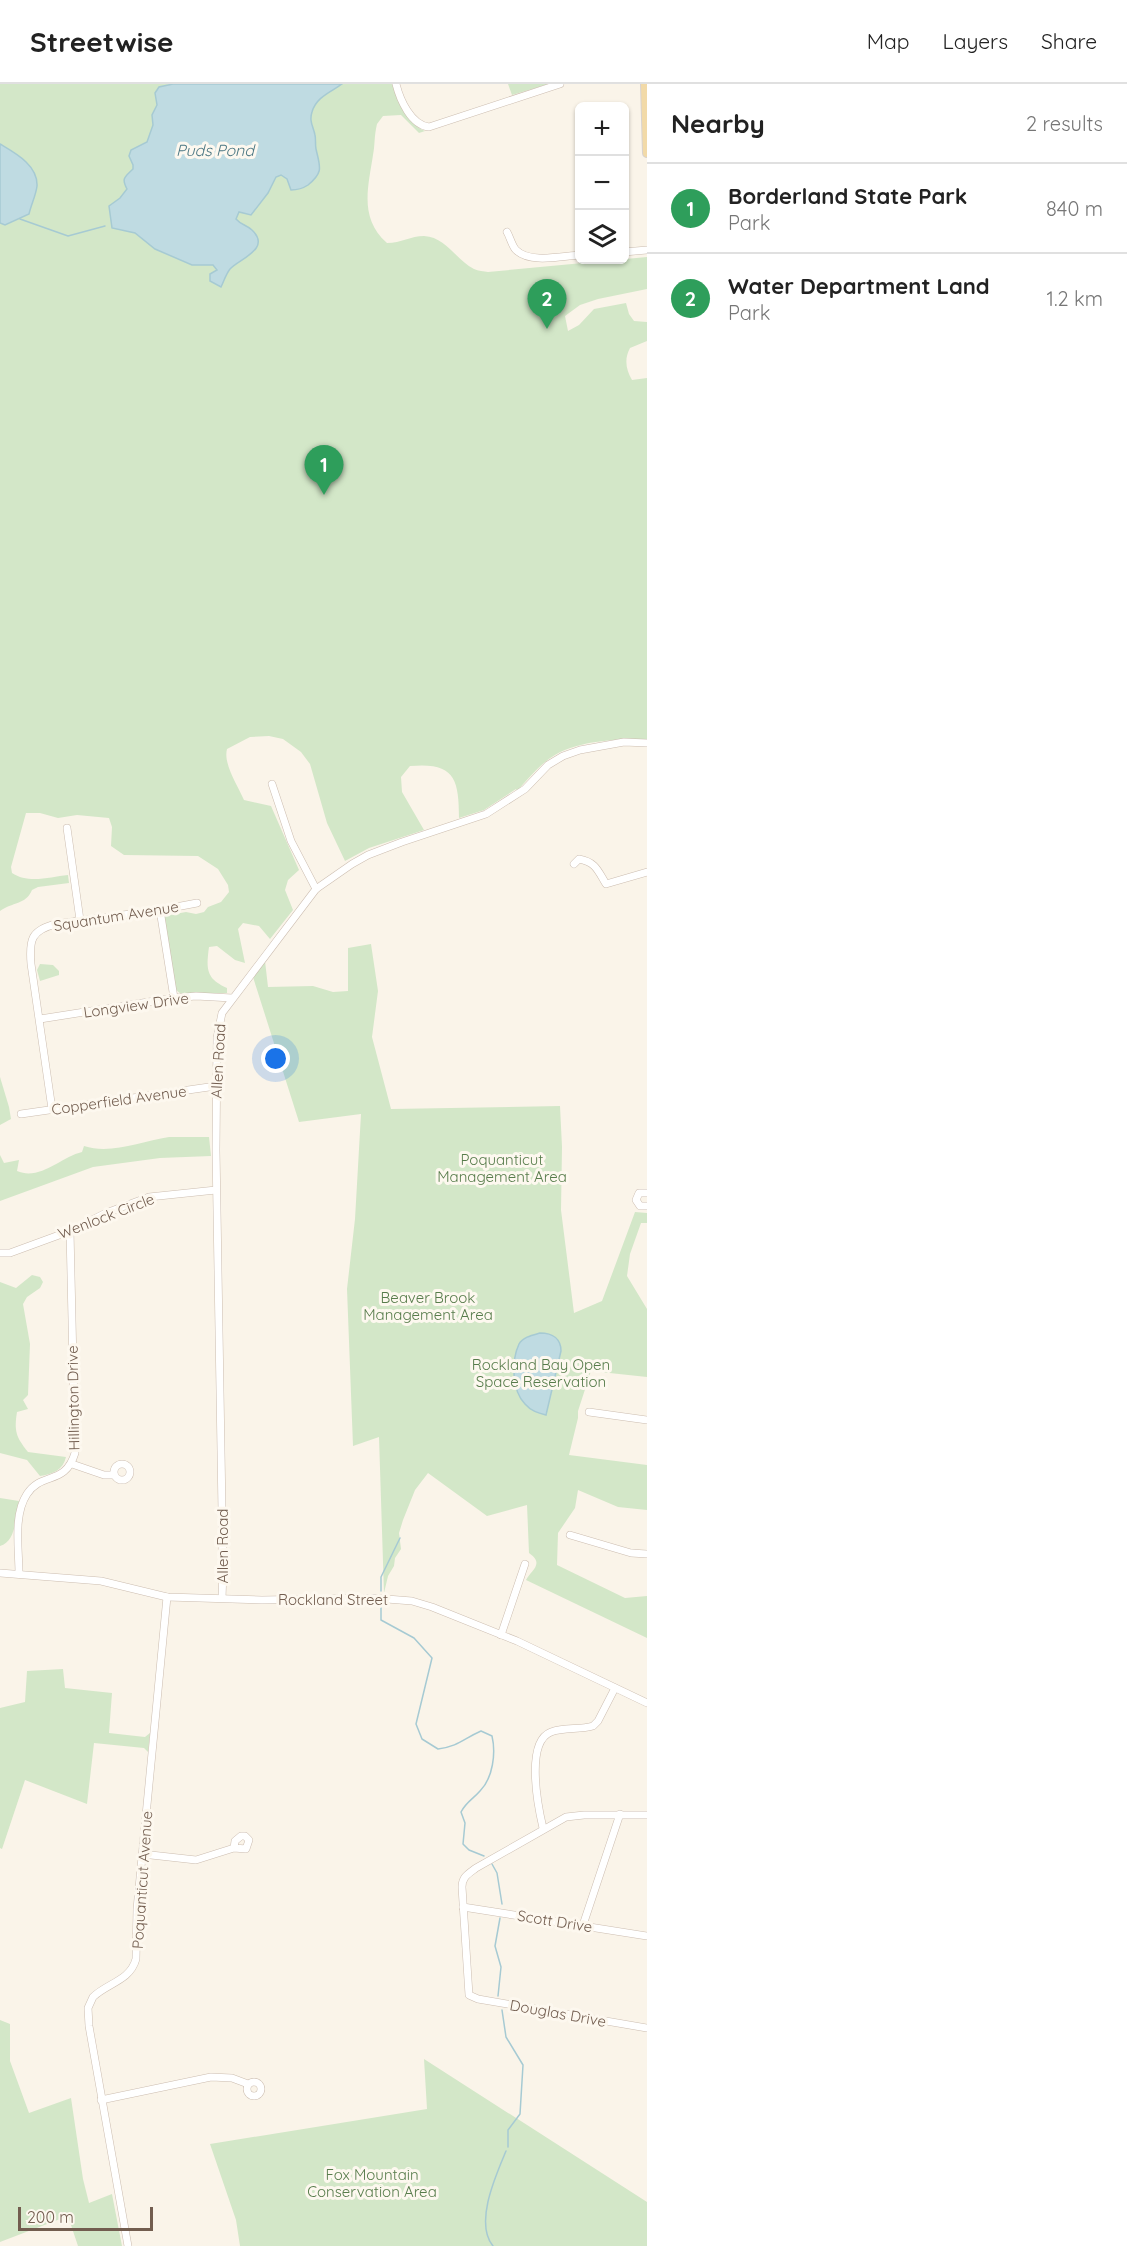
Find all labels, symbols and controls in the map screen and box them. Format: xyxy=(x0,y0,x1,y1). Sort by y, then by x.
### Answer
text: Streetwise xyxy=(30,24,173,59)
text: Map xyxy=(867,28,910,54)
text: Layers xyxy=(943,28,1008,54)
text: Share xyxy=(1041,28,1097,54)
map controls xyxy=(575,102,629,264)
button: + xyxy=(575,102,629,156)
text: Nearby xyxy=(671,107,765,140)
text: 2 results xyxy=(1026,111,1103,136)
water label: Puds Pond xyxy=(176,140,256,160)
button: − xyxy=(575,156,629,210)
text: Borderland State Park xyxy=(728,182,967,210)
text: 1 xyxy=(687,196,694,221)
text: 840 m xyxy=(1046,196,1103,221)
button: layers xyxy=(575,210,629,264)
text: Park xyxy=(728,210,770,235)
text: Water Department Land xyxy=(728,272,990,300)
pin: 2 xyxy=(528,280,566,329)
text: 2 xyxy=(685,286,696,311)
text: 1.2 km xyxy=(1047,286,1103,311)
text: Park xyxy=(728,300,770,325)
pin: 1 xyxy=(304,446,344,495)
street label: Squantum Avenue xyxy=(52,897,180,935)
street label: Longview Drive xyxy=(82,988,190,1022)
street label: Allen Road xyxy=(207,1023,229,1099)
your location xyxy=(261,1044,290,1073)
street label: Copperfield Avenue xyxy=(50,1081,188,1119)
park label: Poquanticut Management Area xyxy=(437,1150,567,1186)
street label: Wenlock Circle xyxy=(55,1189,157,1243)
park label: Beaver Brook Management Area xyxy=(363,1288,493,1324)
street label: Hillington Drive xyxy=(63,1345,83,1451)
park label: Rockland Bay Open Space Reservation xyxy=(472,1355,610,1391)
street label: Allen Road xyxy=(213,1509,232,1583)
street label: Rockland Street xyxy=(278,1590,388,1609)
street label: Poquanticut Avenue xyxy=(128,1810,156,1950)
street label: Scott Drive xyxy=(516,1906,594,1936)
street label: Douglas Drive xyxy=(508,1995,608,2031)
park label: Fox Mountain Conservation Area xyxy=(307,2165,437,2201)
scale bar xyxy=(18,2204,153,2232)
text: 200 m xyxy=(27,2207,74,2227)

